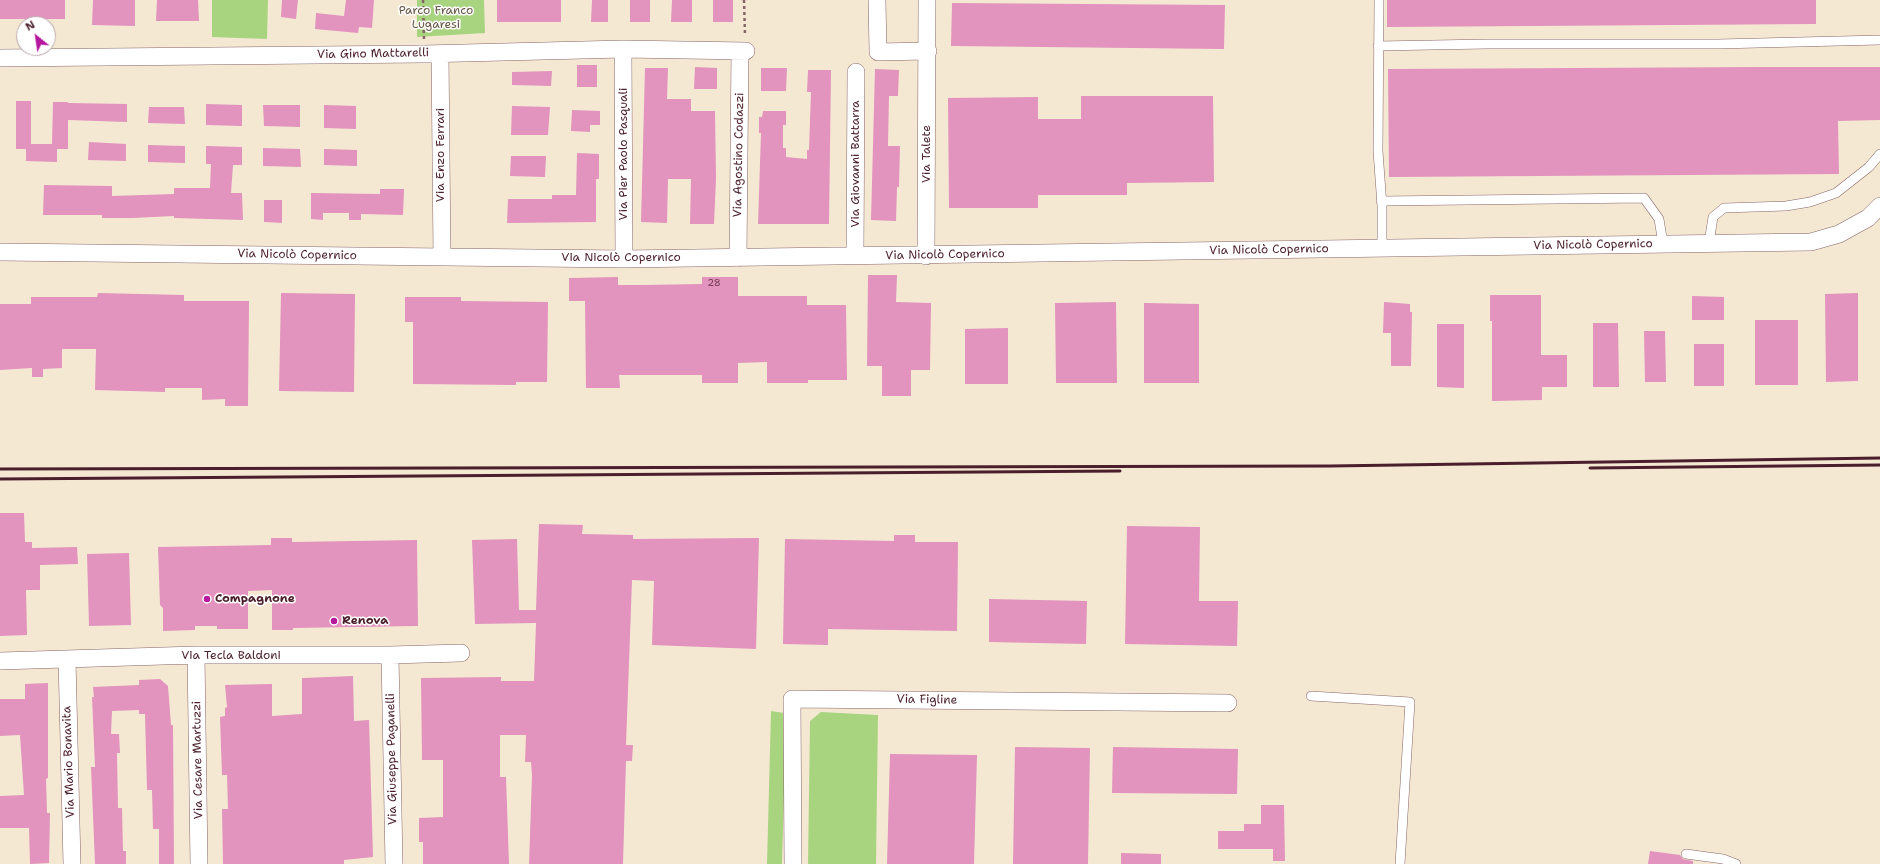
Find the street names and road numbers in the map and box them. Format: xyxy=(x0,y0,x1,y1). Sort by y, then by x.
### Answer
street label: Via Gino Mattarelli xyxy=(317,46,429,62)
street label: Via Pier Paolo Pasquali xyxy=(617,88,631,220)
street label: Via Agostino Codazzi xyxy=(731,92,747,218)
street label: Via Giovanni Battarra xyxy=(849,100,863,228)
street label: Via Enzo Ferrari xyxy=(434,108,448,202)
street label: Via Talete xyxy=(920,125,934,183)
street label: Via Nicolò Copernico xyxy=(1533,237,1653,253)
street label: Via Nicolò Copernico xyxy=(1209,242,1329,258)
street label: Via Nicolò Copernico xyxy=(237,247,357,263)
street label: Via Nicolò Copernico xyxy=(885,247,1005,263)
street label: Via Nicolò Copernico xyxy=(561,251,681,265)
street label: Via Tecla Baldoni xyxy=(181,649,281,663)
street label: Via Figline xyxy=(896,692,958,708)
street label: Via Giuseppe Paganelli xyxy=(384,693,400,825)
street label: Via Cesare Martuzzi xyxy=(190,701,206,819)
street label: Via Mario Bonavita xyxy=(60,706,78,818)

